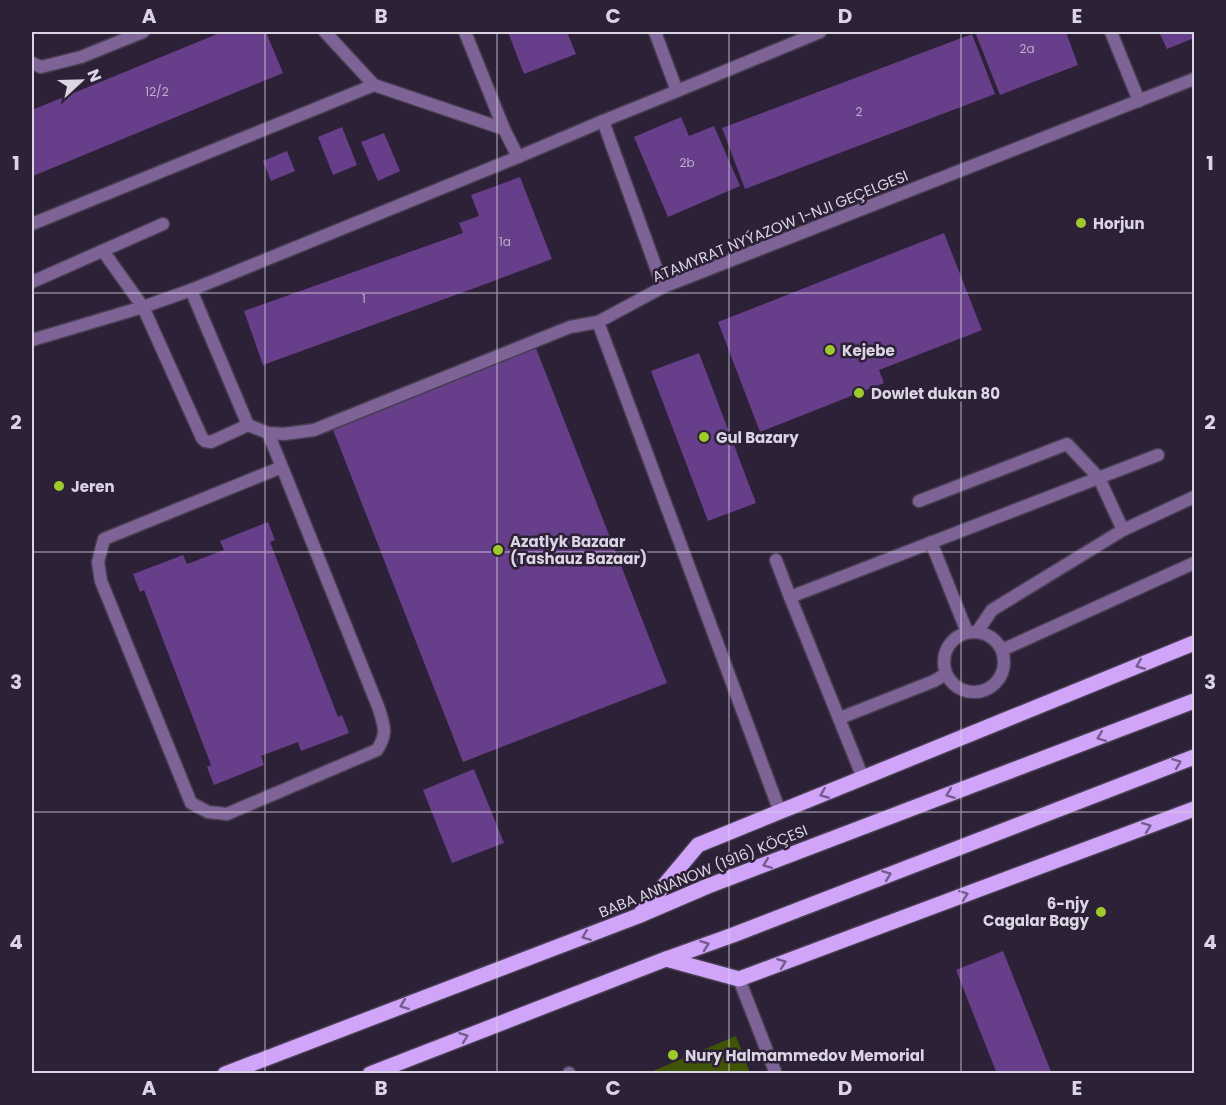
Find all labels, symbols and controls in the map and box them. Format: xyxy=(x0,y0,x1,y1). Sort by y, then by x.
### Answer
text: A xyxy=(142,2,157,30)
text: B xyxy=(374,2,388,30)
text: C xyxy=(605,2,621,30)
text: D xyxy=(838,2,852,30)
text: E xyxy=(1072,2,1082,30)
house number: 2a xyxy=(1019,40,1035,57)
north arrow xyxy=(51,51,111,111)
text: N xyxy=(82,66,107,85)
house number: 12/2 xyxy=(145,83,169,100)
house number: 2 xyxy=(856,103,863,120)
text: 1 xyxy=(12,149,20,177)
text: 1 xyxy=(1206,149,1214,177)
house number: 2b xyxy=(679,154,695,171)
street label: ATAMYRAT NYÝAZOW 1-NJI GEÇELGESI xyxy=(649,165,911,287)
place label: Horjun xyxy=(1093,213,1145,234)
marker: Horjun xyxy=(1074,216,1088,230)
house number: 1a xyxy=(499,233,511,250)
house number: 1 xyxy=(362,290,366,307)
place label: Kejebe xyxy=(842,340,895,361)
marker: Kejebe xyxy=(823,343,837,357)
place label: Dowlet dukan 80 xyxy=(871,383,1000,404)
marker: Dowlet dukan 80 xyxy=(852,386,866,400)
text: 2 xyxy=(10,408,22,436)
text: 2 xyxy=(1204,408,1216,436)
place label: Gul Bazary xyxy=(716,427,799,448)
marker: Gul Bazary xyxy=(697,430,711,444)
place label: Jeren xyxy=(71,476,115,497)
marker: Jeren xyxy=(52,479,66,493)
place label: Azatlyk Bazaar (Tashauz Bazaar) xyxy=(510,531,647,569)
marker: Azatlyk Bazaar (Tashauz Bazaar) xyxy=(491,543,505,557)
one-way arrow xyxy=(1136,658,1147,670)
text: 3 xyxy=(10,668,22,696)
text: 3 xyxy=(1204,668,1216,696)
one-way arrow xyxy=(1096,729,1106,742)
one-way arrow xyxy=(1172,758,1182,771)
one-way arrow xyxy=(819,787,830,799)
one-way arrow xyxy=(945,787,956,799)
street label: BABA ANNANOW (1916) KÖÇESI xyxy=(595,819,811,923)
one-way arrow xyxy=(1141,821,1152,834)
one-way arrow xyxy=(762,856,773,869)
one-way arrow xyxy=(881,870,892,882)
one-way arrow xyxy=(958,889,969,902)
place label: 6-njy Cagalar Bagy xyxy=(983,893,1090,931)
marker: 6-njy Cagalar Bagy xyxy=(1094,905,1108,919)
text: 4 xyxy=(9,928,23,956)
text: 4 xyxy=(1203,928,1217,956)
one-way arrow xyxy=(581,929,592,941)
one-way arrow xyxy=(699,939,710,952)
one-way arrow xyxy=(775,958,786,970)
one-way arrow xyxy=(399,998,410,1011)
one-way arrow xyxy=(458,1032,469,1044)
place label: Nury Halmammedov Memorial xyxy=(685,1045,924,1066)
marker: Nury Halmammedov Memorial xyxy=(666,1048,680,1062)
text: A xyxy=(142,1074,157,1102)
text: B xyxy=(374,1074,388,1102)
text: C xyxy=(605,1074,621,1102)
text: D xyxy=(838,1074,852,1102)
text: E xyxy=(1072,1074,1082,1102)

